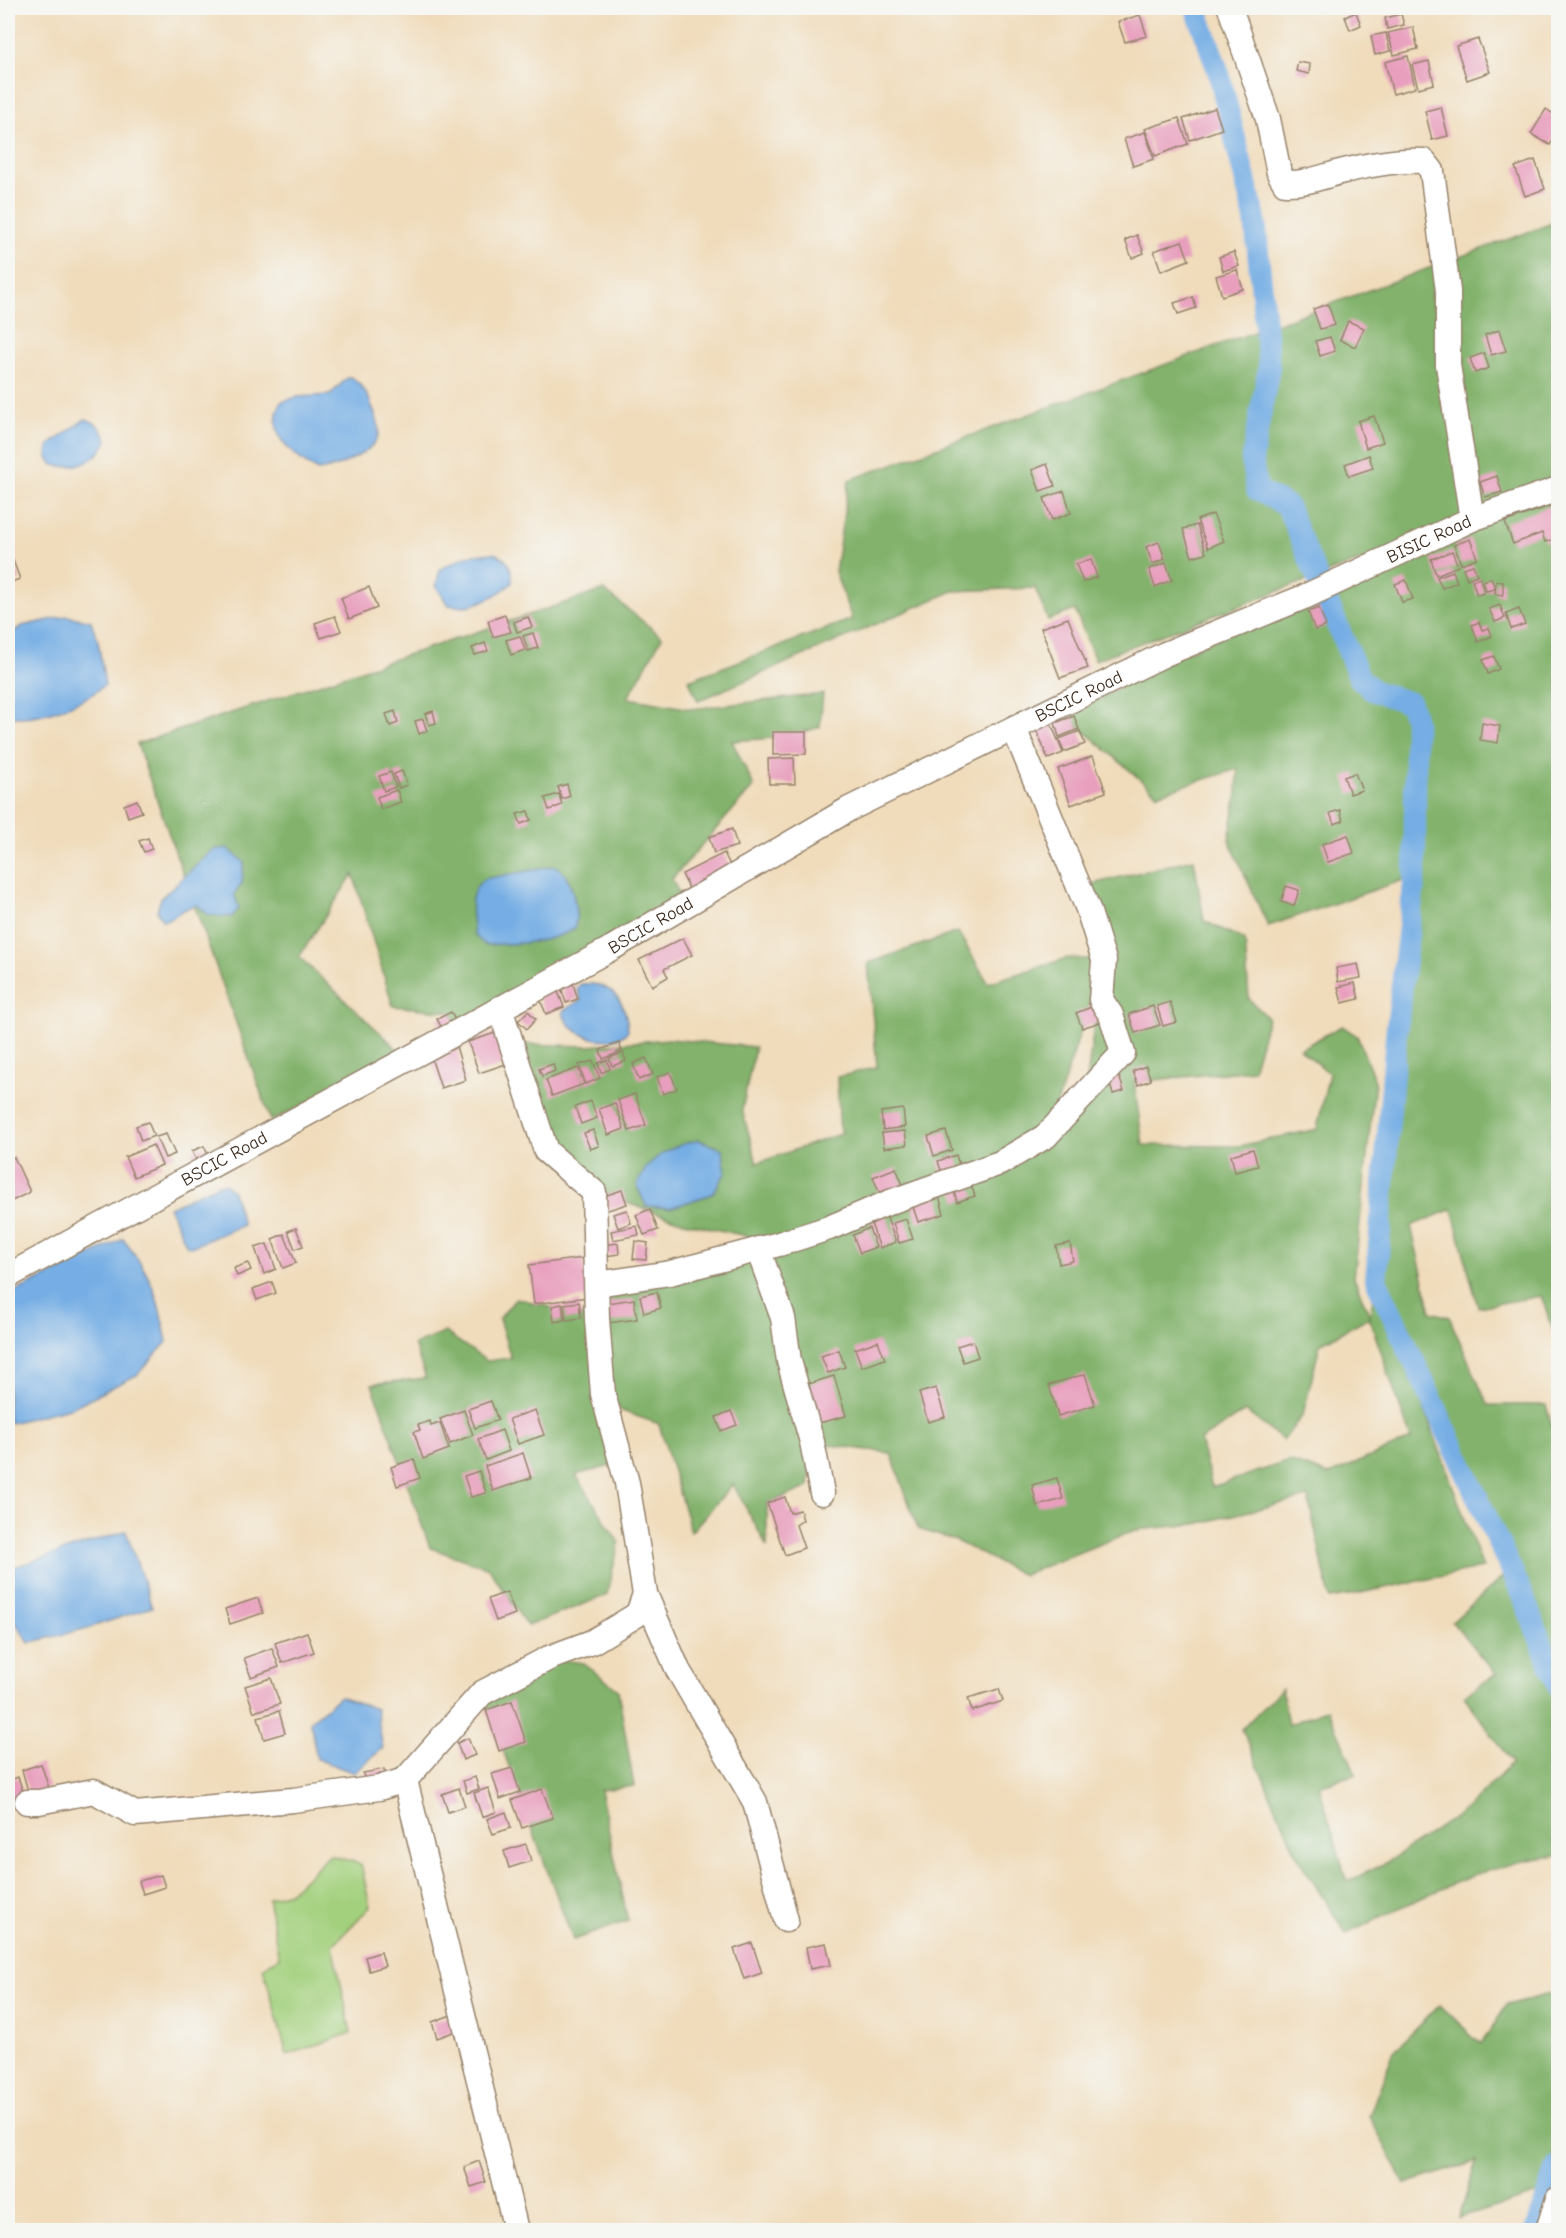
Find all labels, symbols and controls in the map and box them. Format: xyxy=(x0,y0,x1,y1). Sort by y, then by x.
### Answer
street label: BISIC Road xyxy=(1384,511,1475,568)
street label: BSCIC Road xyxy=(1032,666,1126,727)
street label: BSCIC Road xyxy=(605,893,697,959)
street label: BSCIC Road xyxy=(178,1127,271,1191)

